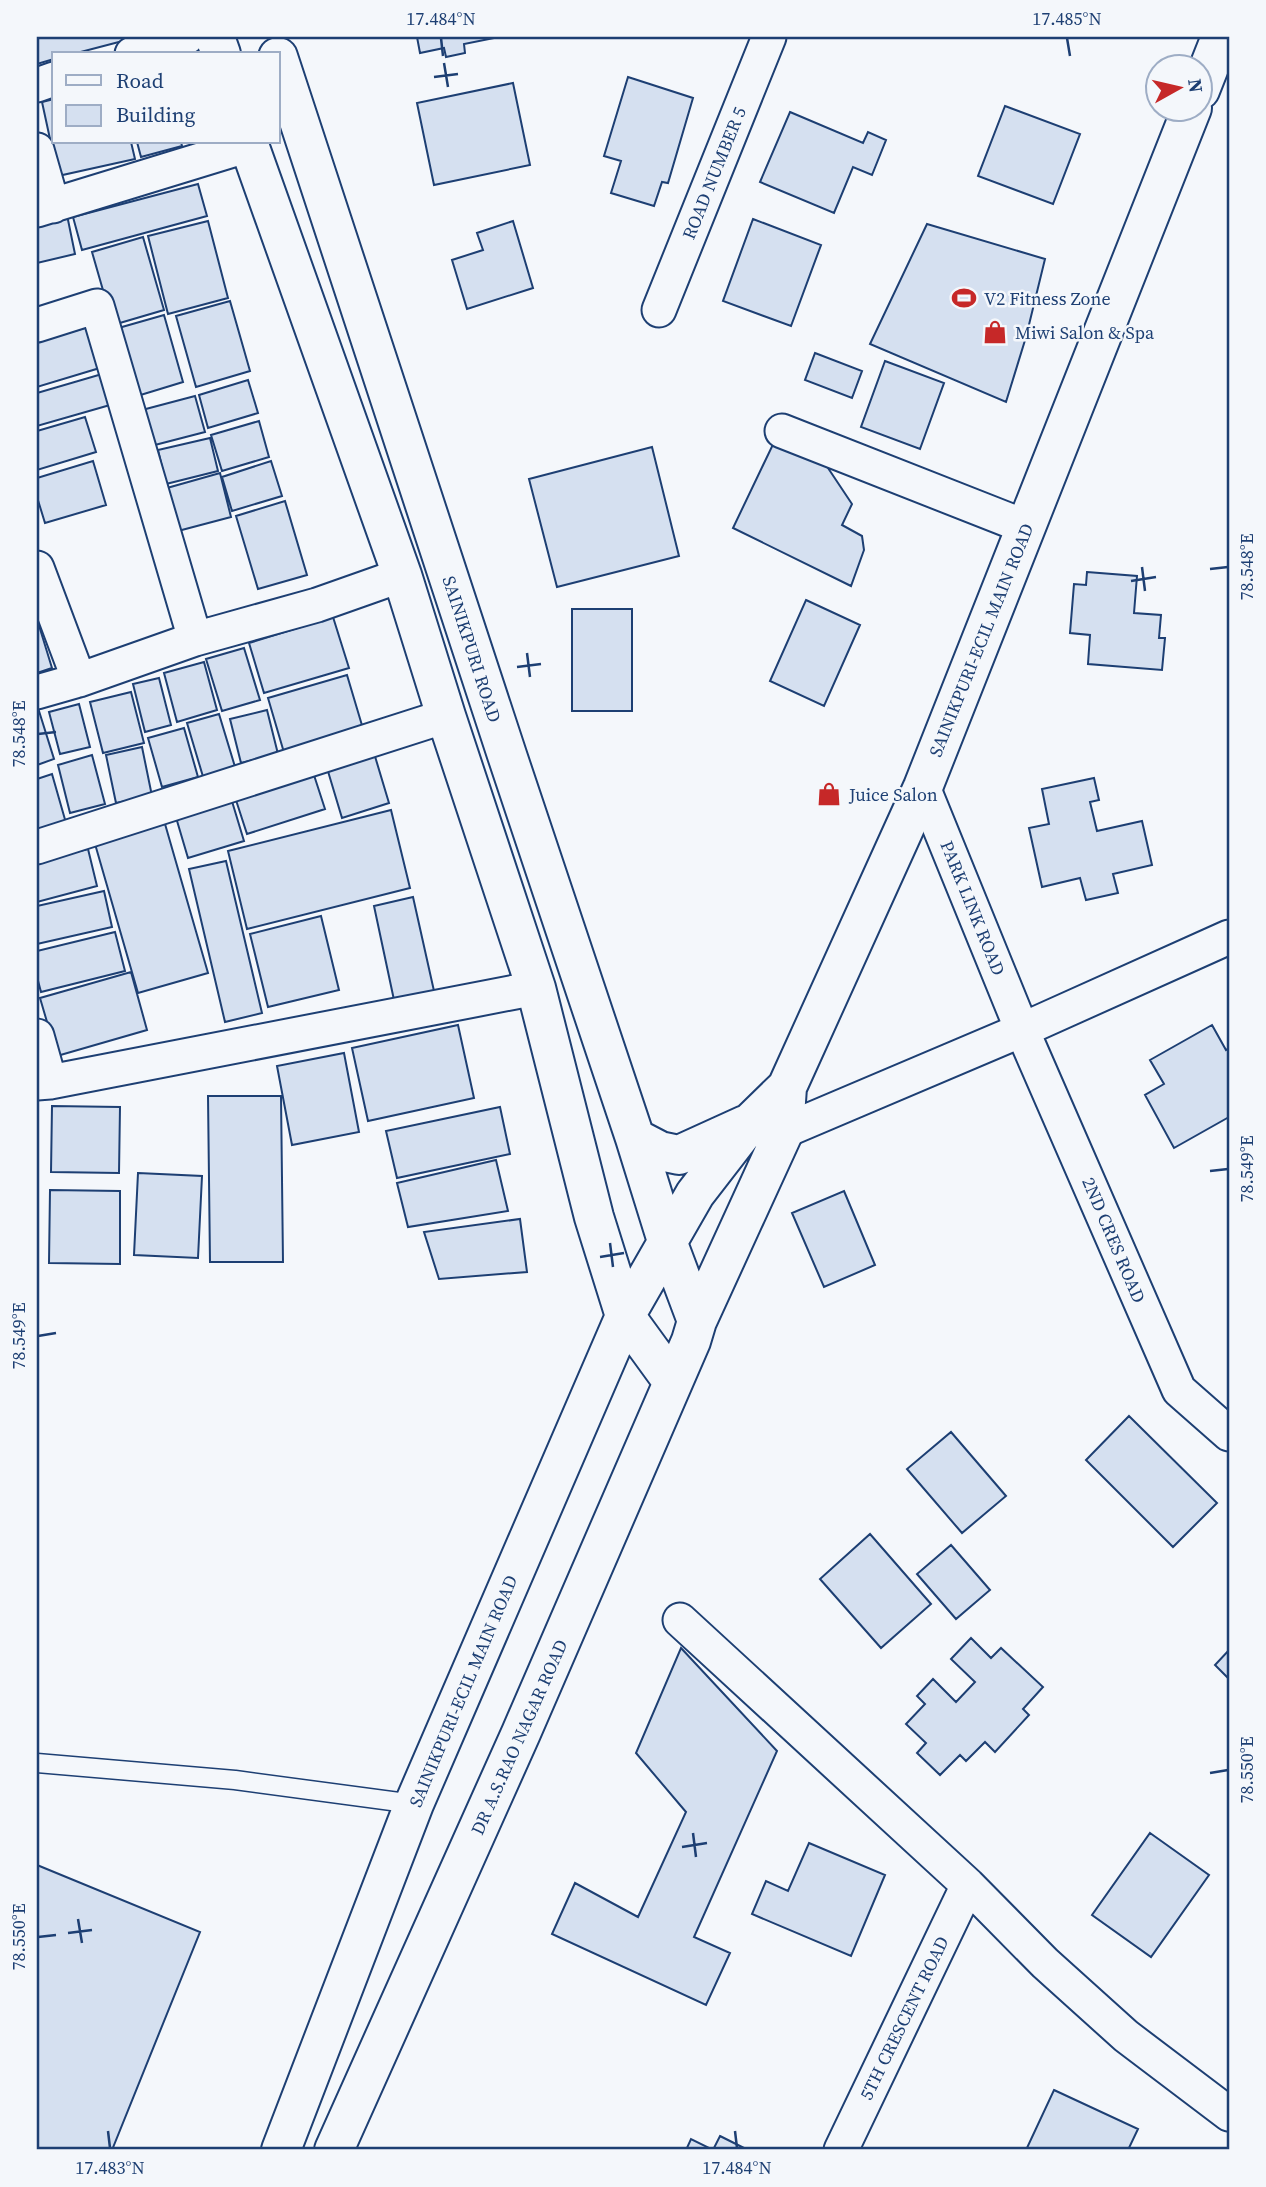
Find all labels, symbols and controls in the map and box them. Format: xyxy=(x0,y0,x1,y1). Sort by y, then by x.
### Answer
text: 17.484°N xyxy=(406,6,476,31)
text: 17.485°N xyxy=(1032,6,1102,31)
legend xyxy=(52,52,280,144)
north arrow xyxy=(1144,52,1214,122)
text: Road xyxy=(116,66,164,95)
text: N xyxy=(1182,77,1210,94)
text: Building xyxy=(116,100,195,129)
street label: ROAD NUMBER 5 xyxy=(676,103,752,243)
sports icon: V2 Fitness Zone xyxy=(950,284,978,312)
place label: V2 Fitness Zone xyxy=(984,286,1111,311)
shop icon: Miwi Salon & Spa xyxy=(981,318,1009,346)
place label: Miwi Salon & Spa xyxy=(1015,320,1155,345)
street label: SAINIKPURI-ECIL MAIN ROAD xyxy=(923,519,1039,761)
text: 78.548°E xyxy=(1234,533,1259,601)
street label: SAINIKPURI ROAD xyxy=(437,573,507,725)
text: 78.548°E xyxy=(6,700,31,768)
shop icon: Juice Salon xyxy=(815,780,843,808)
place label: Juice Salon xyxy=(848,782,938,807)
street label: PARK LINK ROAD xyxy=(935,837,1011,979)
text: 78.549°E xyxy=(1234,1135,1259,1203)
street label: 2ND CRES ROAD xyxy=(1076,1173,1152,1307)
text: 78.549°E xyxy=(6,1302,31,1370)
street label: SAINIKPURI-ECIL MAIN ROAD xyxy=(403,1571,523,1811)
street label: DR A.S.RAO NAGAR ROAD xyxy=(465,1635,573,1839)
text: 78.550°E xyxy=(1234,1736,1259,1804)
text: 78.550°E xyxy=(6,1903,31,1971)
street label: 5TH CRESCENT ROAD xyxy=(853,1932,955,2104)
text: 17.483°N xyxy=(75,2155,145,2180)
text: 17.484°N xyxy=(702,2155,772,2180)

